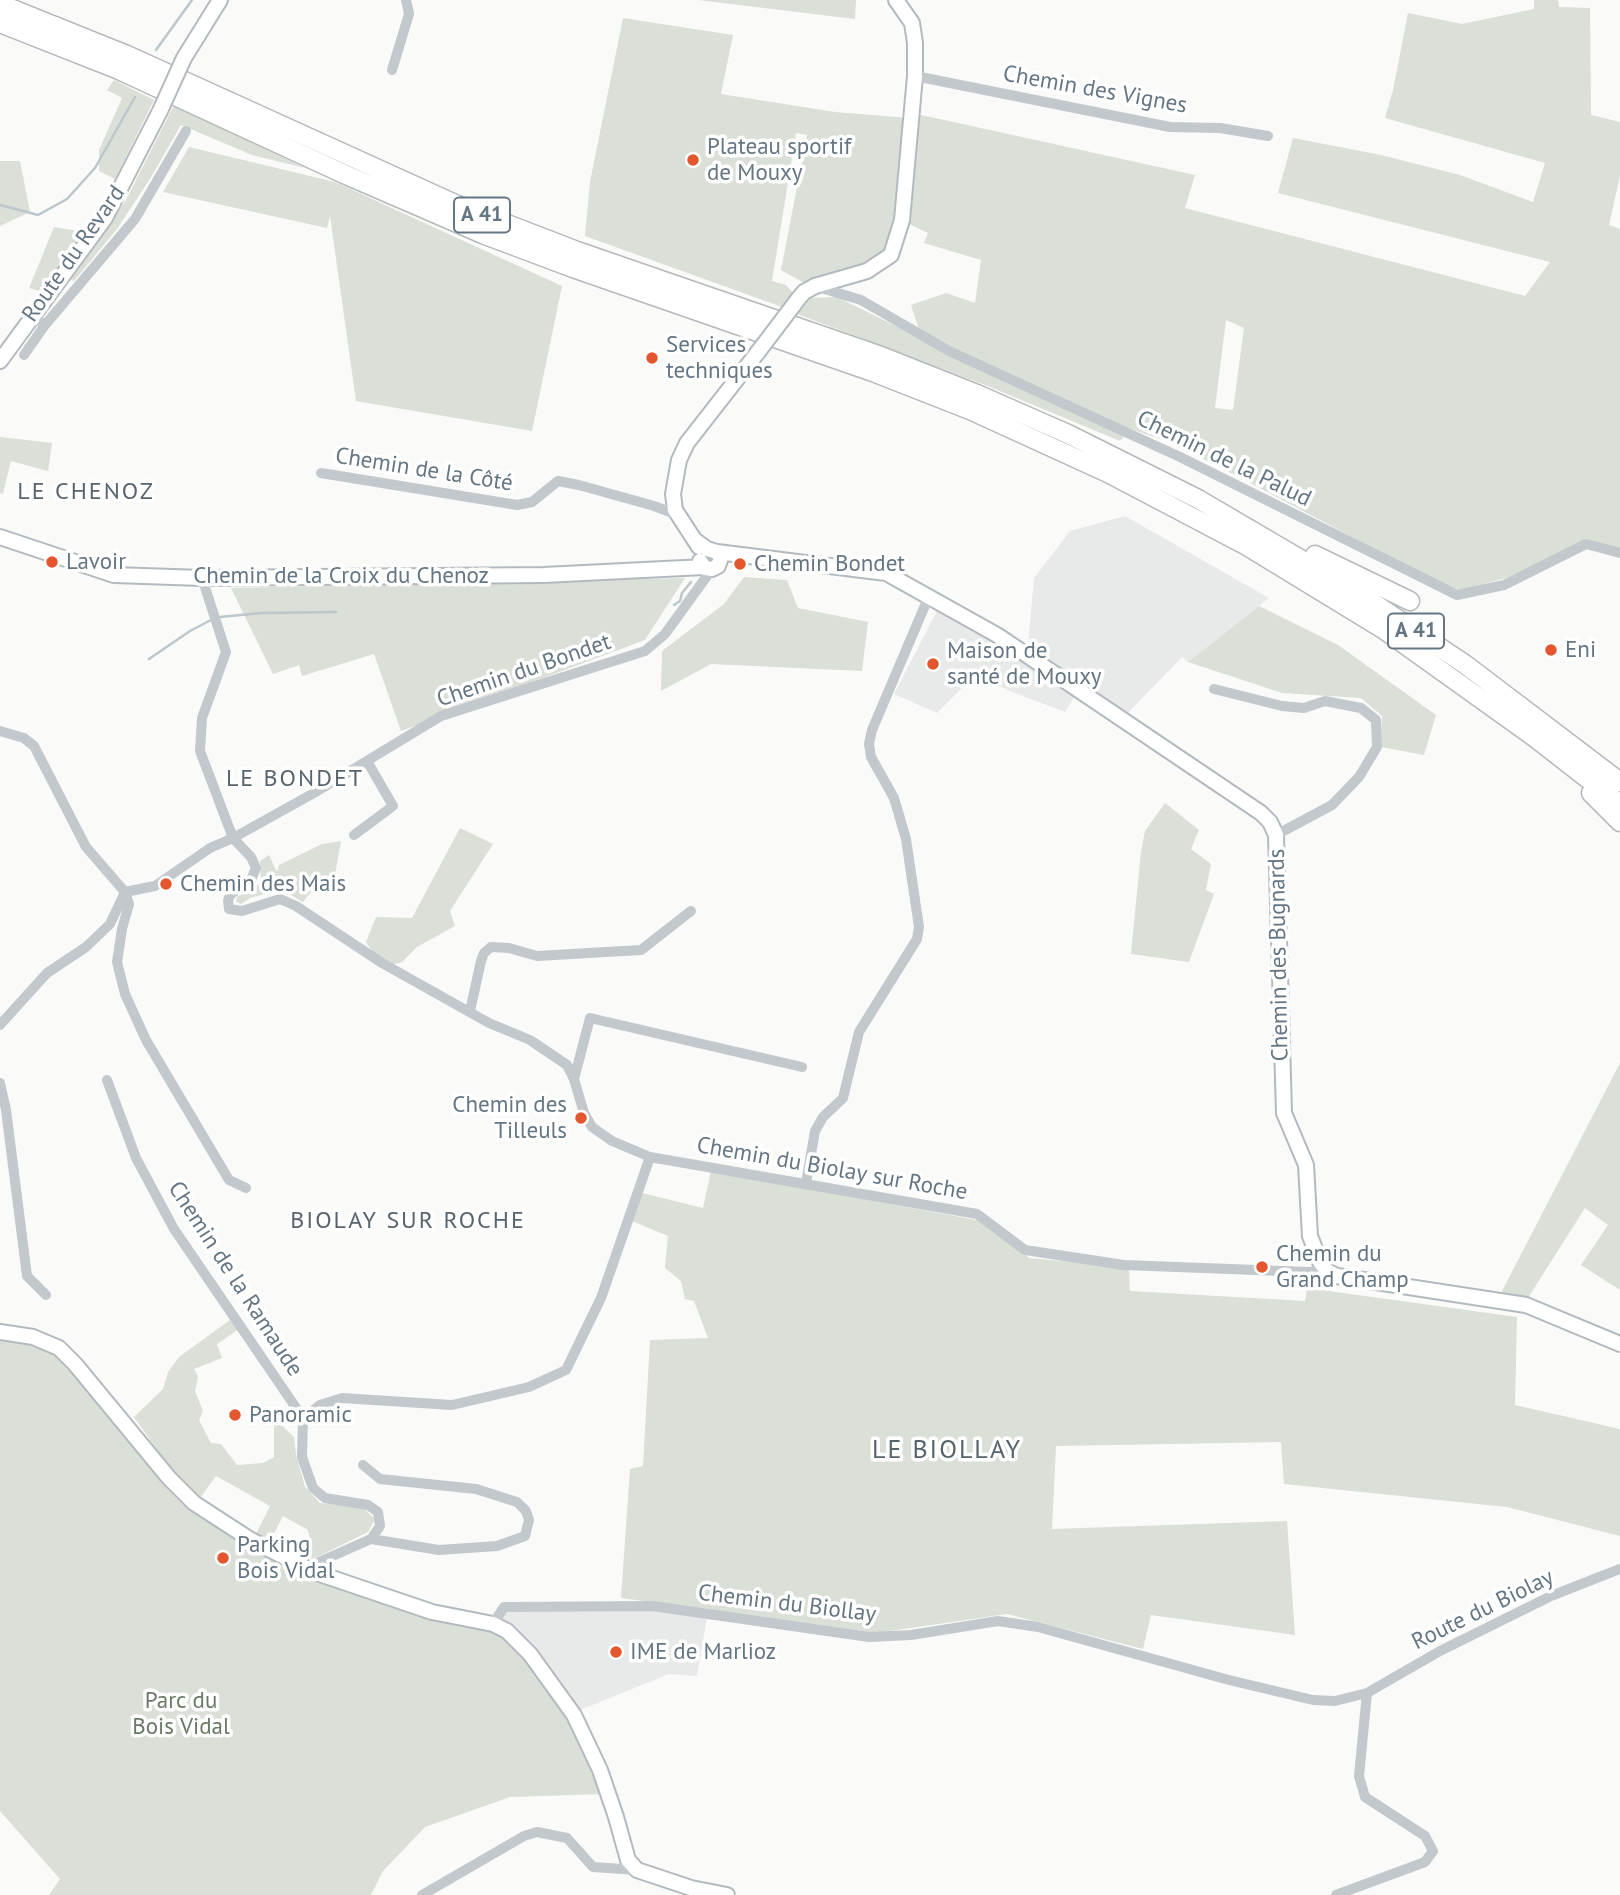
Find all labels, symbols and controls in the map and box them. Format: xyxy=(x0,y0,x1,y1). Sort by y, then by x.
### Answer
street label: Chemin des Vignes xyxy=(1001,60,1189,120)
place label: Plateau sportif de Mouxy xyxy=(707,133,851,187)
marker: Plateau sportif de Mouxy xyxy=(685,152,701,168)
street label: Route du Revard xyxy=(17,181,131,327)
road number: A 41 xyxy=(454,198,510,232)
place label: Services techniques xyxy=(666,331,773,385)
marker: Services techniques xyxy=(644,350,660,366)
street label: Chemin de la Palud xyxy=(1132,405,1316,513)
street label: Chemin de la Côté xyxy=(333,442,515,498)
district label: LE CHENOZ xyxy=(18,478,154,506)
place label: Lavoir xyxy=(66,548,126,576)
place label: Chemin Bondet xyxy=(754,550,905,578)
marker: Lavoir xyxy=(44,554,60,570)
marker: Chemin Bondet xyxy=(732,556,748,572)
street label: Chemin de la Croix du Chenoz xyxy=(193,562,489,590)
road number: A 41 xyxy=(1388,614,1444,648)
street label: Chemin du Bondet xyxy=(433,628,615,714)
place label: Eni xyxy=(1565,636,1596,664)
place label: Maison de santé de Mouxy xyxy=(947,637,1102,691)
marker: Eni xyxy=(1543,642,1559,658)
marker: Maison de santé de Mouxy xyxy=(925,656,941,672)
district label: LE BONDET xyxy=(227,765,363,793)
street label: Chemin des Bugnards xyxy=(1263,848,1295,1062)
place label: Chemin des Mais xyxy=(180,870,346,898)
marker: Chemin des Mais xyxy=(158,876,174,892)
place label: Chemin des Tilleuls xyxy=(452,1091,567,1145)
marker: Chemin des Tilleuls xyxy=(573,1110,589,1126)
street label: Chemin du Biolay sur Roche xyxy=(695,1132,969,1206)
street label: Chemin de la Ramaude xyxy=(162,1176,308,1382)
district label: BIOLAY SUR ROCHE xyxy=(292,1207,524,1235)
place label: Chemin du Grand Champ xyxy=(1276,1240,1409,1294)
marker: Chemin du Grand Champ xyxy=(1254,1259,1270,1275)
place label: Panoramic xyxy=(249,1401,352,1429)
marker: Panoramic xyxy=(227,1407,243,1423)
district label: LE BIOLLAY xyxy=(873,1435,1021,1467)
place label: Parking Bois Vidal xyxy=(237,1531,334,1585)
marker: Parking Bois Vidal xyxy=(215,1550,231,1566)
street label: Route du Biolay xyxy=(1408,1564,1558,1656)
street label: Chemin du Biollay xyxy=(696,1579,878,1629)
place label: IME de Marlioz xyxy=(630,1638,776,1666)
marker: IME de Marlioz xyxy=(608,1644,624,1660)
park label: Parc du Bois Vidal xyxy=(132,1687,230,1741)

